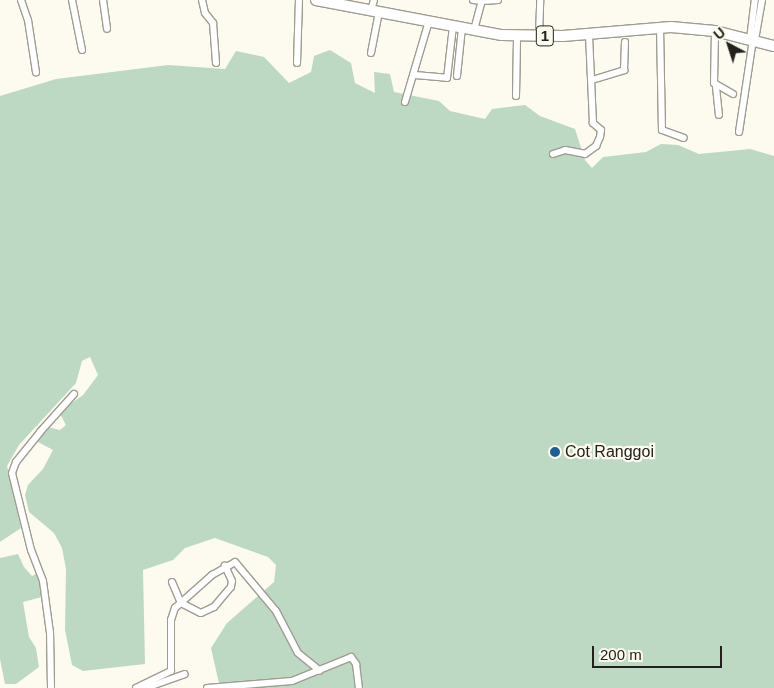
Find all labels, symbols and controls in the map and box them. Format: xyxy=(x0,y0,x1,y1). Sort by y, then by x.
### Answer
north arrow xyxy=(704,20,754,70)
road number: 1 xyxy=(535,24,555,48)
text: U xyxy=(710,24,728,43)
place label: Cot Ranggoi xyxy=(565,442,654,462)
marker: Cot Ranggoi xyxy=(549,446,561,458)
scale bar xyxy=(594,636,724,668)
text: 200 m xyxy=(600,646,642,663)

